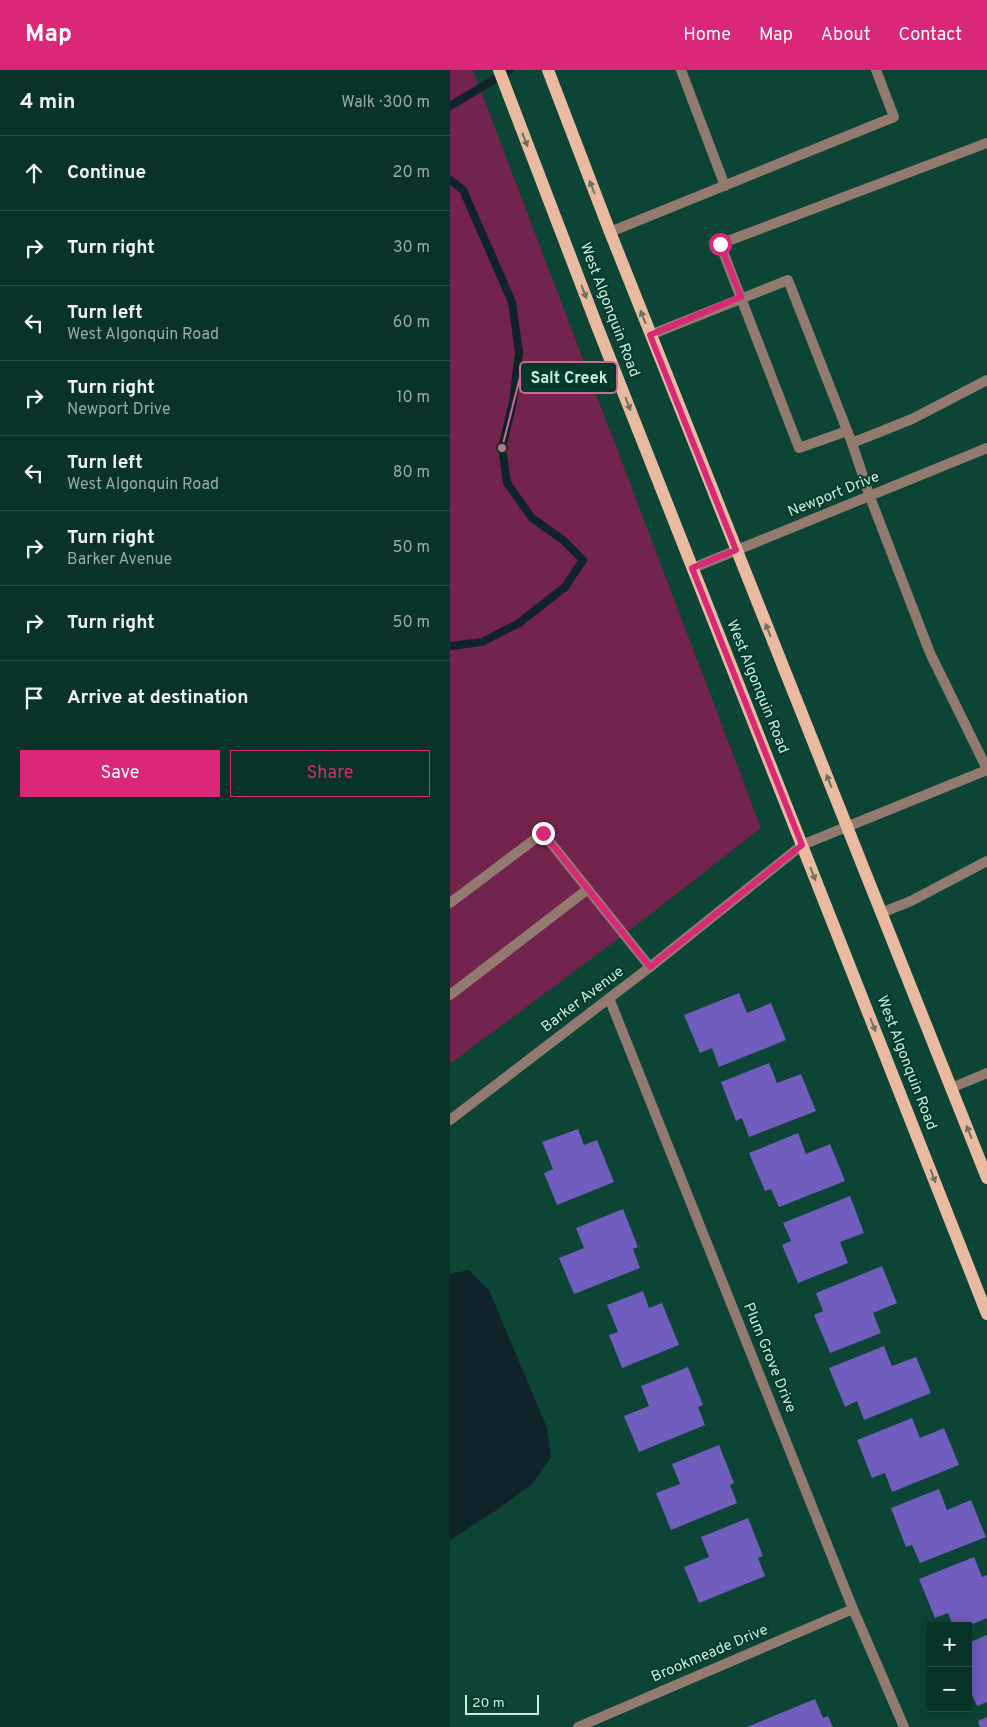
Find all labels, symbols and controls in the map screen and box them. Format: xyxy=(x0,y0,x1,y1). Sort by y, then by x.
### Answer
text: Map xyxy=(25,20,72,50)
text: Home xyxy=(683,24,731,47)
text: Map xyxy=(759,24,793,47)
text: About xyxy=(821,24,870,47)
text: Contact xyxy=(898,24,962,47)
text: 4 min xyxy=(20,89,76,116)
text: Walk · 300 m xyxy=(341,93,430,113)
one-way arrow xyxy=(521,133,529,148)
icon: ahead xyxy=(20,159,48,187)
text: Continue xyxy=(67,161,146,185)
text: 20 m xyxy=(393,163,430,183)
one-way arrow xyxy=(588,179,596,194)
route start xyxy=(709,233,732,256)
icon: right xyxy=(20,234,48,262)
text: Turn right xyxy=(67,236,155,260)
text: 30 m xyxy=(393,238,430,258)
street label: West Algonquin Road xyxy=(575,240,643,380)
one-way arrow xyxy=(581,284,588,299)
text: Turn left xyxy=(67,301,143,325)
icon: left xyxy=(20,309,48,337)
one-way arrow xyxy=(639,309,647,324)
text: 60 m xyxy=(393,313,430,333)
text: West Algonquin Road xyxy=(67,325,219,345)
callout: Salt Creek xyxy=(520,362,617,393)
text: Salt Creek xyxy=(530,369,608,389)
text: Turn right xyxy=(67,376,155,400)
icon: right xyxy=(20,384,48,412)
text: 10 m xyxy=(396,388,430,408)
one-way arrow xyxy=(624,397,632,412)
text: Newport Drive xyxy=(67,400,171,420)
text: Turn left xyxy=(67,451,143,475)
icon: left xyxy=(20,459,48,487)
text: 80 m xyxy=(393,463,430,483)
street label: Newport Drive xyxy=(785,468,883,522)
text: West Algonquin Road xyxy=(67,475,219,495)
text: Turn right xyxy=(67,526,155,550)
icon: right xyxy=(20,534,48,562)
text: 50 m xyxy=(393,538,430,558)
text: Barker Avenue xyxy=(67,550,172,570)
icon: right xyxy=(20,609,48,637)
text: Turn right xyxy=(67,611,155,635)
text: 50 m xyxy=(393,613,430,633)
street label: West Algonquin Road xyxy=(721,617,793,757)
one-way arrow xyxy=(764,623,772,638)
icon: arrive xyxy=(20,684,48,712)
text: Arrive at destination xyxy=(67,686,248,710)
button: Save xyxy=(20,750,220,797)
button: Share xyxy=(230,750,430,797)
one-way arrow xyxy=(824,774,832,788)
route end xyxy=(532,822,555,845)
one-way arrow xyxy=(810,867,818,881)
street label: Barker Avenue xyxy=(538,963,628,1037)
street label: West Algonquin Road xyxy=(872,993,940,1133)
one-way arrow xyxy=(869,1018,877,1033)
one-way arrow xyxy=(965,1125,972,1140)
one-way arrow xyxy=(929,1169,937,1183)
street label: Plum Grove Drive xyxy=(738,1300,800,1416)
street label: Brookmeade Drive xyxy=(649,1621,771,1687)
map controls xyxy=(927,1622,972,1712)
button: + xyxy=(927,1622,972,1667)
button: − xyxy=(927,1667,972,1712)
scale bar xyxy=(465,1692,539,1715)
text: 20 m xyxy=(472,1695,505,1712)

